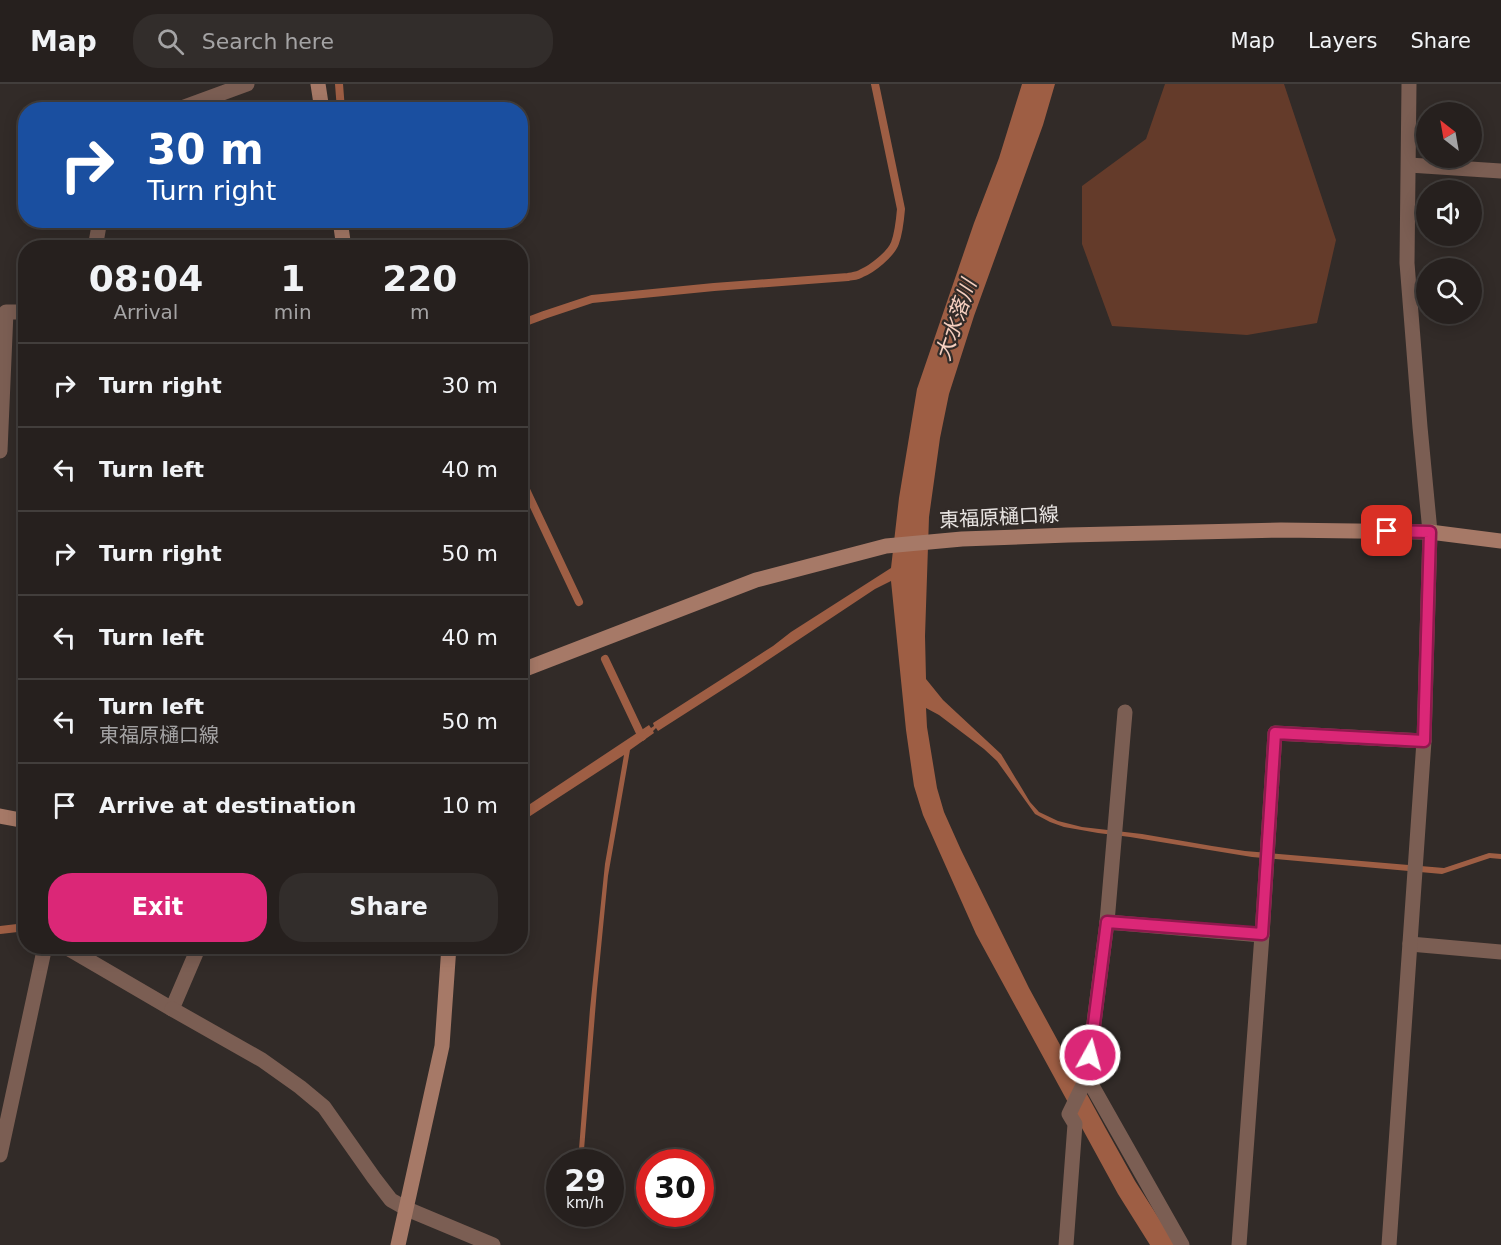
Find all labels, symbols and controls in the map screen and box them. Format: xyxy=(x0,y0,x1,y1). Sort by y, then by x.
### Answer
search box xyxy=(133,14,553,68)
text: Map xyxy=(30,25,97,58)
icon: search xyxy=(154,25,187,58)
text: Search here xyxy=(202,29,334,54)
text: Map xyxy=(1231,29,1275,53)
text: Layers xyxy=(1308,29,1377,53)
text: Share xyxy=(1410,29,1471,53)
north arrow xyxy=(1416,102,1482,168)
map controls xyxy=(1416,102,1482,324)
text: 30 m xyxy=(147,125,264,174)
icon: right xyxy=(48,126,126,204)
text: Turn right xyxy=(147,175,276,206)
button: sound xyxy=(1416,180,1482,246)
text: 08:04 xyxy=(89,258,203,299)
text: 1 xyxy=(280,258,305,299)
text: 220 xyxy=(382,258,457,299)
button: search xyxy=(1416,258,1482,324)
water label: 大水落川 xyxy=(931,274,982,364)
text: Arrival xyxy=(113,300,178,324)
text: min xyxy=(274,300,312,324)
text: m xyxy=(410,300,430,324)
icon: right xyxy=(48,369,81,402)
text: Turn right xyxy=(99,373,222,398)
text: 30 m xyxy=(442,373,498,398)
icon: left xyxy=(48,453,81,486)
text: Turn left xyxy=(99,457,204,482)
text: 40 m xyxy=(442,457,498,482)
street label: 東福原樋口線 xyxy=(938,502,1060,532)
pin xyxy=(1361,505,1412,556)
icon: arrive xyxy=(1370,514,1403,547)
icon: right xyxy=(48,537,81,570)
text: Turn right xyxy=(99,541,222,566)
text: 50 m xyxy=(442,541,498,566)
icon: left xyxy=(48,621,81,654)
text: Turn left xyxy=(99,625,204,650)
text: 40 m xyxy=(442,625,498,650)
text: Turn left xyxy=(99,694,204,719)
icon: left xyxy=(48,705,81,738)
text: 50 m xyxy=(442,709,498,734)
text: 東福原樋口線 xyxy=(99,723,219,747)
icon: arrive xyxy=(48,789,81,822)
text: Arrive at destination xyxy=(99,793,356,818)
text: 10 m xyxy=(442,793,498,818)
button: Exit xyxy=(48,873,267,942)
button: Share xyxy=(279,873,498,942)
position arrow xyxy=(1058,1023,1122,1087)
speed limit sign: 30 xyxy=(636,1149,714,1227)
text: 29 xyxy=(564,1163,606,1198)
text: km/h xyxy=(566,1194,604,1212)

